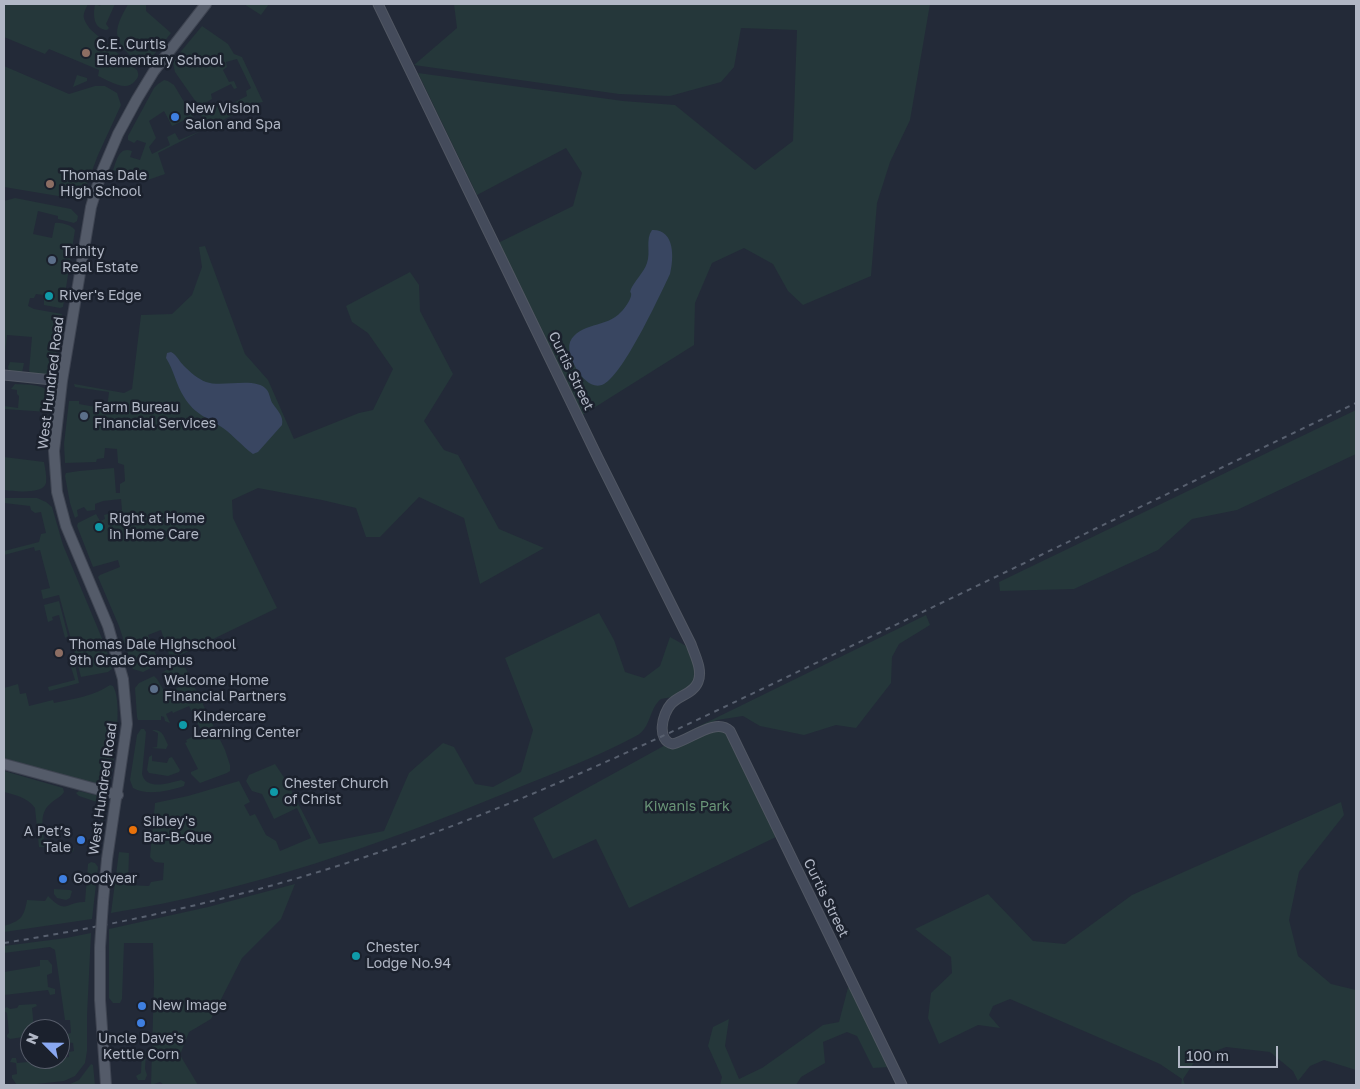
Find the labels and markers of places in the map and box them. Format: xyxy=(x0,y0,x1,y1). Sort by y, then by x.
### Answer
place label: C.E. Curtis Elementary School xyxy=(96,37,223,70)
marker: C.E. Curtis Elementary School xyxy=(80,47,92,59)
place label: New Vision Salon and Spa xyxy=(185,101,281,134)
marker: New Vision Salon and Spa xyxy=(169,111,181,123)
place label: Thomas Dale High School xyxy=(60,168,147,200)
marker: Thomas Dale High School xyxy=(44,178,56,190)
place label: Trinity Real Estate xyxy=(62,244,138,276)
marker: Trinity Real Estate xyxy=(46,254,58,266)
place label: River's Edge xyxy=(59,288,142,304)
marker: River's Edge xyxy=(43,290,55,302)
place label: Farm Bureau Financial Services xyxy=(94,400,216,432)
marker: Farm Bureau Financial Services xyxy=(78,410,90,422)
place label: Right at Home in Home Care xyxy=(109,511,205,544)
marker: Right at Home in Home Care xyxy=(93,521,105,533)
place label: Thomas Dale Highschool 9th Grade Campus xyxy=(69,637,236,670)
marker: Thomas Dale Highschool 9th Grade Campus xyxy=(53,647,65,659)
place label: Welcome Home Financial Partners xyxy=(164,673,286,706)
marker: Welcome Home Financial Partners xyxy=(148,683,160,695)
place label: Kindercare Learning Center xyxy=(193,709,301,742)
marker: Kindercare Learning Center xyxy=(177,719,189,731)
place label: Chester Church of Christ xyxy=(284,776,389,809)
marker: Chester Church of Christ xyxy=(268,786,280,798)
place label: Sibley's Bar-B-Que xyxy=(143,814,212,846)
place label: A Pet’s Tale xyxy=(24,824,71,856)
marker: Sibley's Bar-B-Que xyxy=(127,824,139,836)
marker: A Pet’s Tale xyxy=(75,834,87,846)
place label: Goodyear xyxy=(73,871,137,887)
marker: Goodyear xyxy=(57,873,69,885)
place label: Chester Lodge No.94 xyxy=(366,940,451,972)
marker: Chester Lodge No.94 xyxy=(350,950,362,962)
place label: New Image xyxy=(152,998,227,1014)
marker: New Image xyxy=(136,1000,148,1012)
marker: Uncle Dave's Kettle Corn xyxy=(135,1017,147,1029)
place label: Uncle Dave's Kettle Corn xyxy=(98,1031,184,1064)

